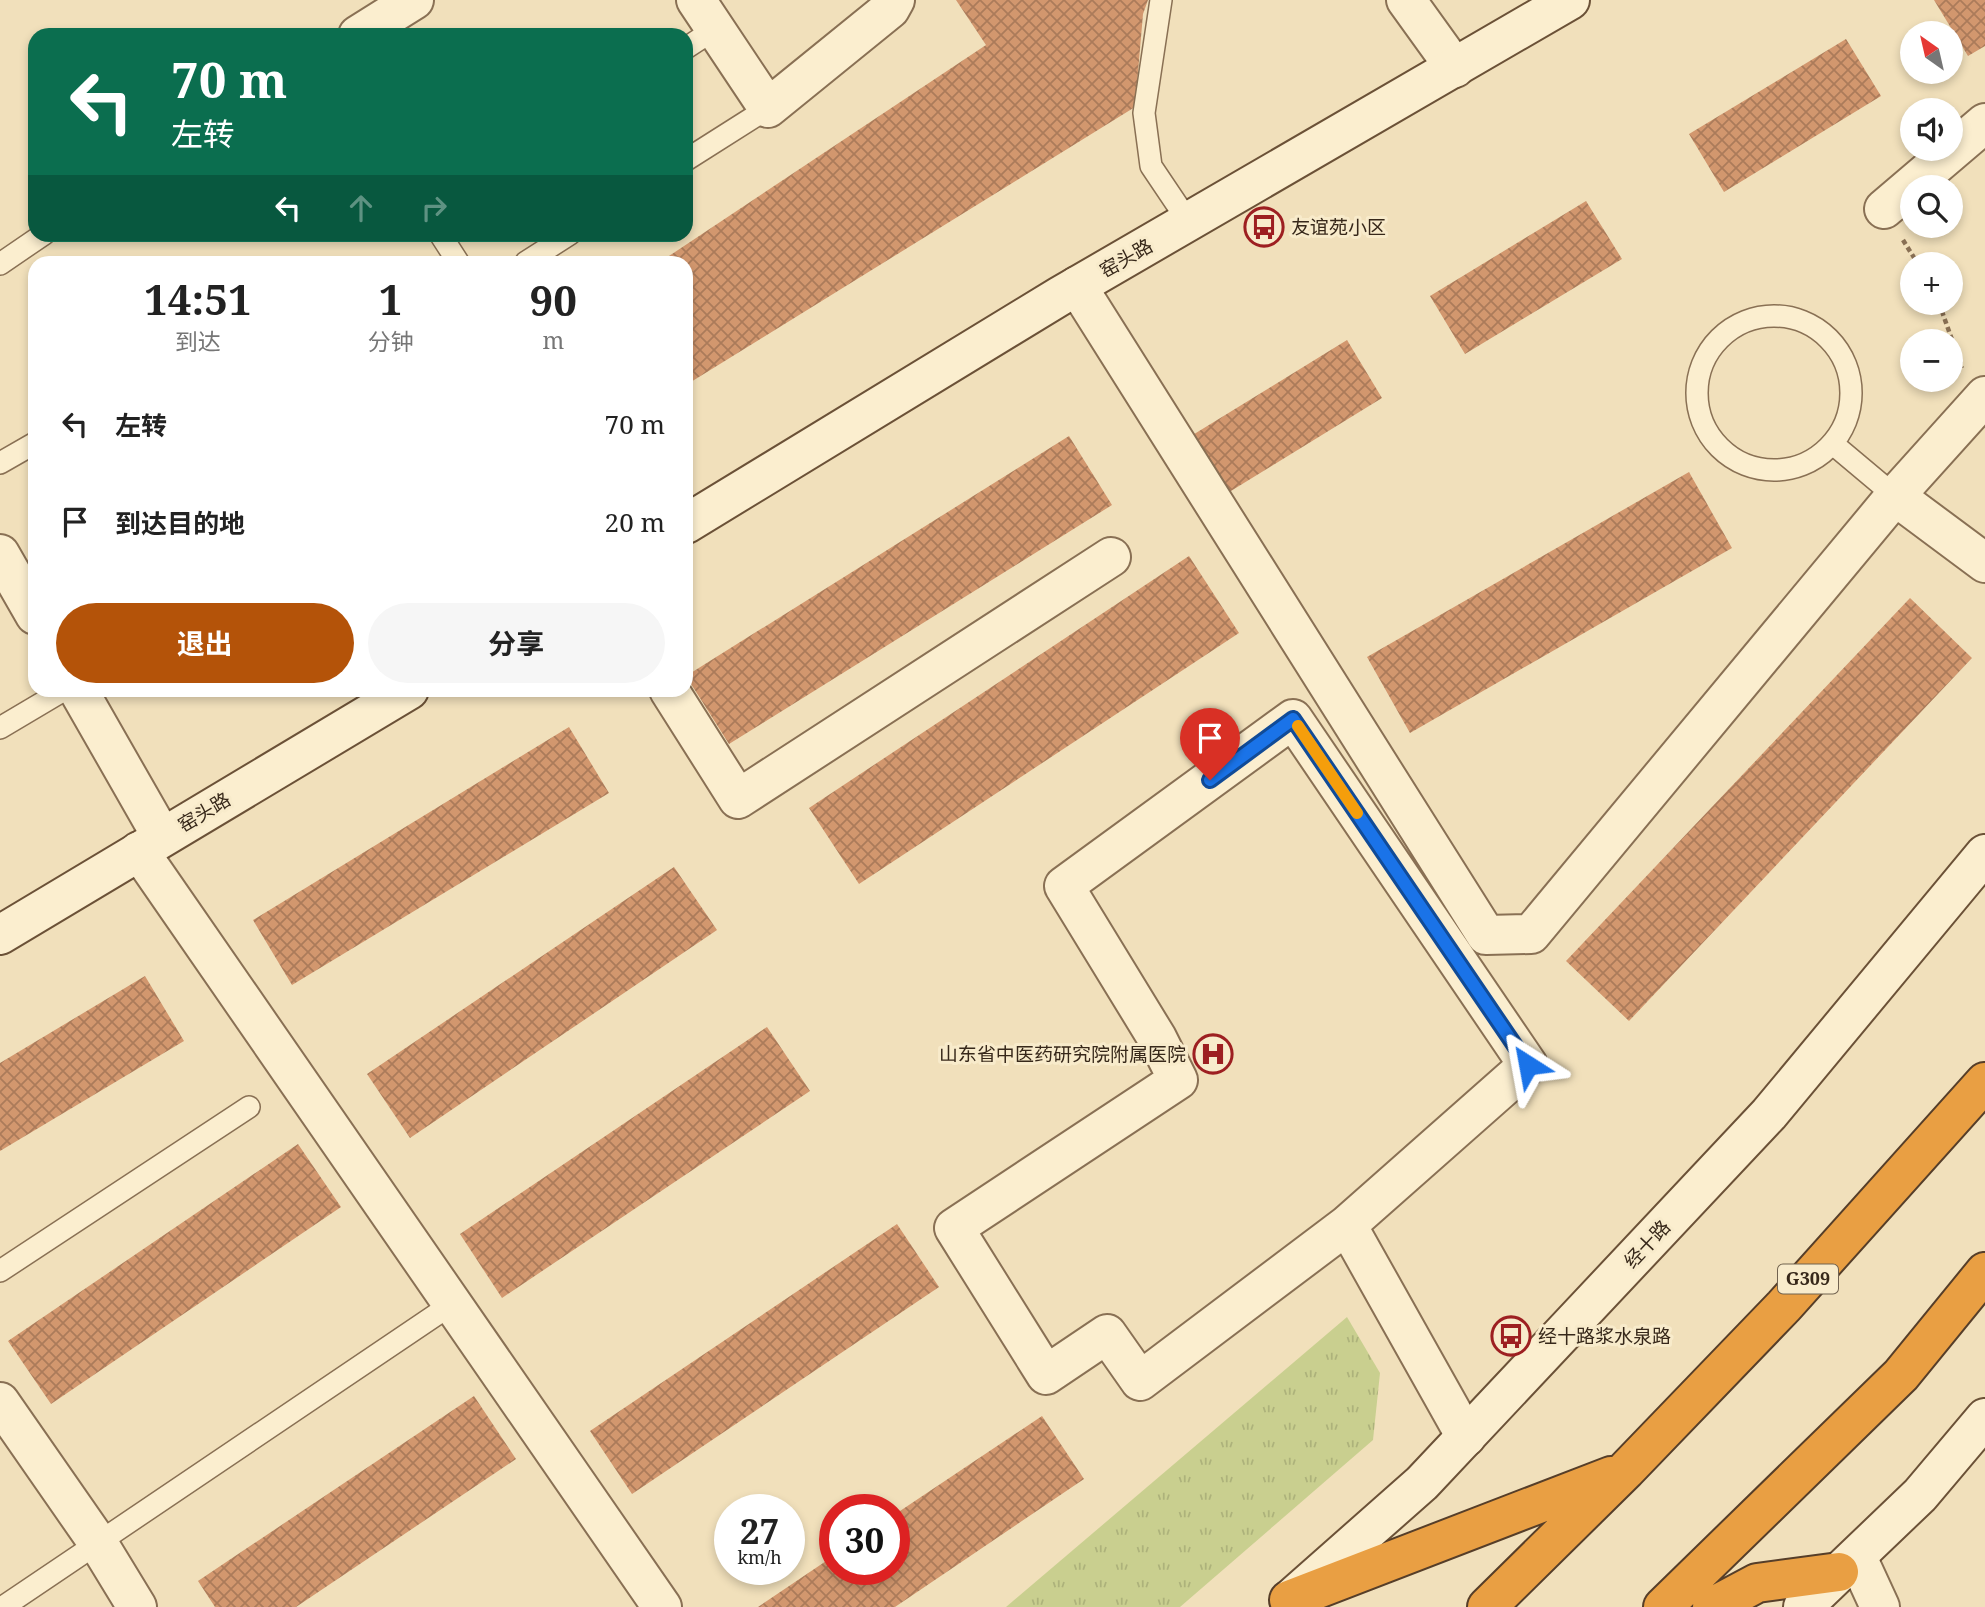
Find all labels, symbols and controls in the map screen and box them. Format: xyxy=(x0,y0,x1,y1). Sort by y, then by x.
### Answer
north arrow xyxy=(1900,21,1964,84)
map controls xyxy=(1900,21,1963,392)
text: 70 m xyxy=(171,46,287,112)
icon: left xyxy=(56,56,147,147)
button: sound xyxy=(1900,98,1963,161)
text: 左转 xyxy=(171,112,235,155)
button: search xyxy=(1900,175,1963,238)
icon: left xyxy=(269,189,307,227)
icon: ahead xyxy=(342,189,380,227)
icon: right xyxy=(415,189,453,227)
bus stop icon: 友谊苑小区 xyxy=(1243,206,1285,248)
place label: 友谊苑小区 xyxy=(1291,214,1386,240)
street label: 窑头路 xyxy=(1095,232,1157,284)
button: + xyxy=(1900,252,1963,315)
text: 14:51 xyxy=(144,270,252,327)
text: 1 xyxy=(379,270,402,327)
text: 90 xyxy=(530,271,577,328)
text: m xyxy=(542,324,564,356)
text: 到达 xyxy=(175,325,221,357)
text: 分钟 xyxy=(368,325,414,357)
button: − xyxy=(1900,329,1963,392)
icon: left xyxy=(56,405,94,443)
text: 70 m xyxy=(605,406,665,442)
text: 左转 xyxy=(115,407,167,443)
icon: arrive xyxy=(56,503,94,541)
text: 20 m xyxy=(605,504,665,540)
text: 到达目的地 xyxy=(115,505,245,541)
button: 退出 xyxy=(56,603,354,683)
button: 分享 xyxy=(368,603,665,683)
pin xyxy=(1180,708,1240,780)
icon: arrive xyxy=(1191,719,1229,757)
street label: 窑头路 xyxy=(173,786,235,838)
position arrow xyxy=(1491,1028,1565,1102)
hospital icon: 山东省中医药研究院附属医院 xyxy=(1192,1033,1234,1075)
place label: 山东省中医药研究院附属医院 xyxy=(939,1041,1186,1067)
street label: 经十路 xyxy=(1618,1214,1676,1274)
road number: G309 xyxy=(1778,1264,1838,1294)
bus stop icon: 经十路浆水泉路 xyxy=(1490,1315,1532,1357)
place label: 经十路浆水泉路 xyxy=(1538,1323,1671,1349)
speed limit sign: 30 xyxy=(819,1494,910,1585)
text: 27 xyxy=(740,1507,779,1554)
text: km/h xyxy=(737,1545,782,1569)

